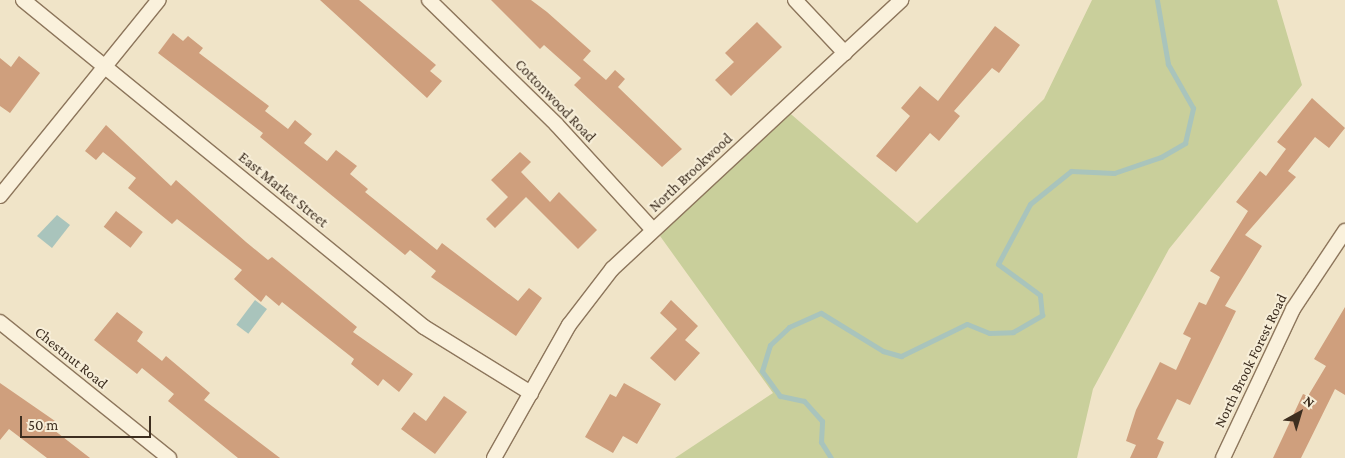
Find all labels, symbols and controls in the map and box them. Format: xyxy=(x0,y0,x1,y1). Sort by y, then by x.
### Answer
street label: Cottonwood Road xyxy=(511,56,599,146)
street label: North Brookwood xyxy=(646,130,736,216)
street label: East Market Street xyxy=(235,148,331,232)
street label: North Brook Forest Road xyxy=(1211,291,1291,431)
street label: Chestnut Road xyxy=(31,323,111,393)
north arrow xyxy=(1275,388,1325,438)
text: N xyxy=(1301,392,1318,411)
scale bar xyxy=(22,406,154,438)
text: 50 m xyxy=(28,417,58,433)

